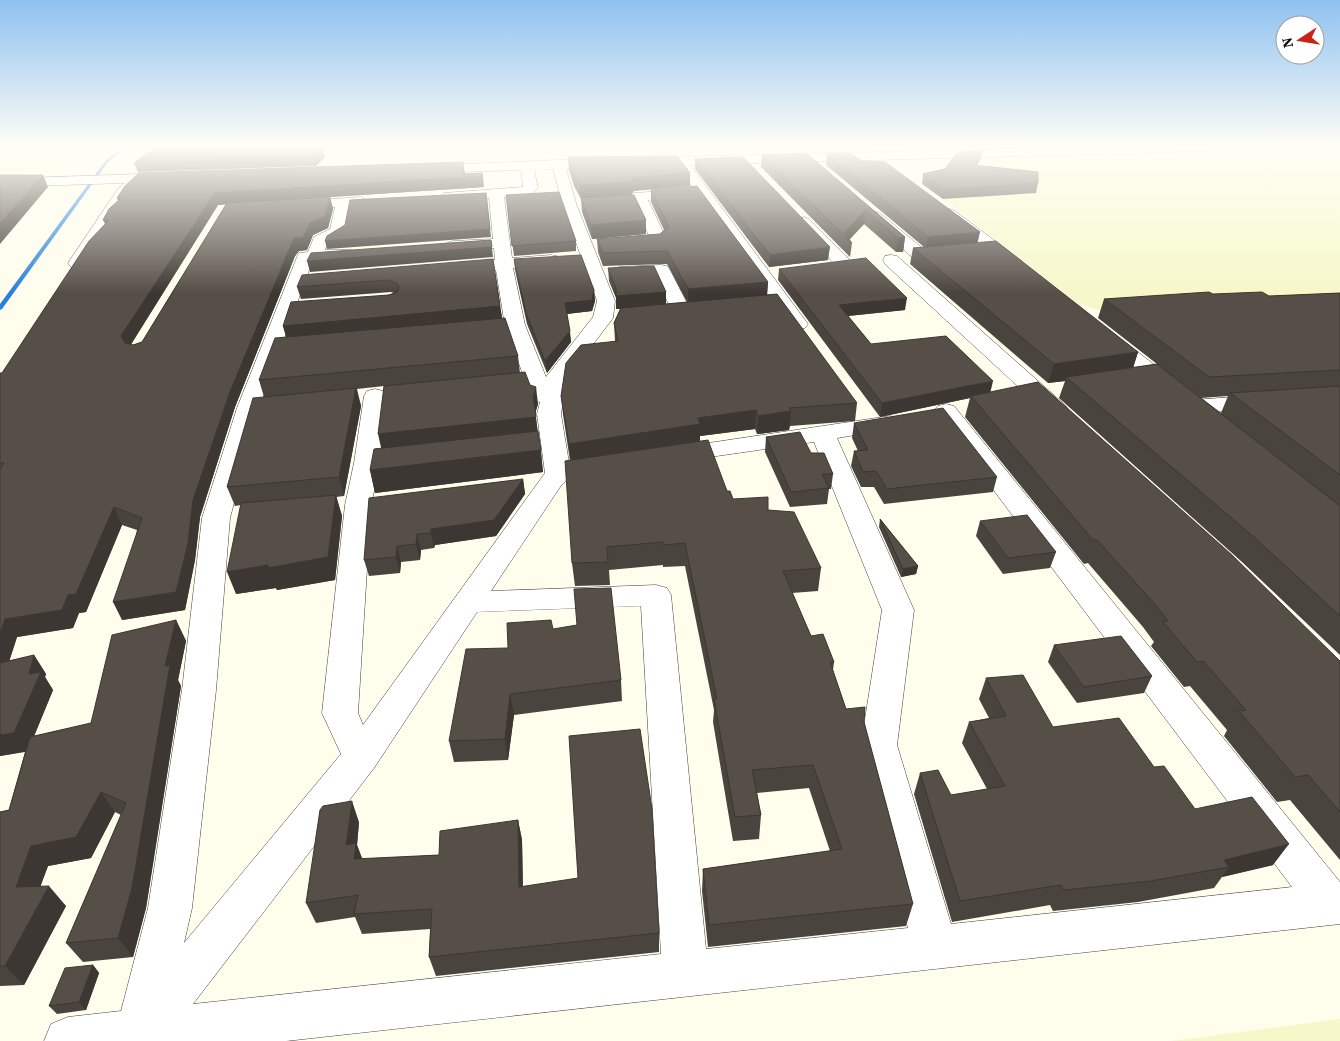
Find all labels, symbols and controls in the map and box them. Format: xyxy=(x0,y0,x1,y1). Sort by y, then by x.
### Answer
north arrow xyxy=(1275,15,1325,65)
text: N xyxy=(1276,36,1298,50)

